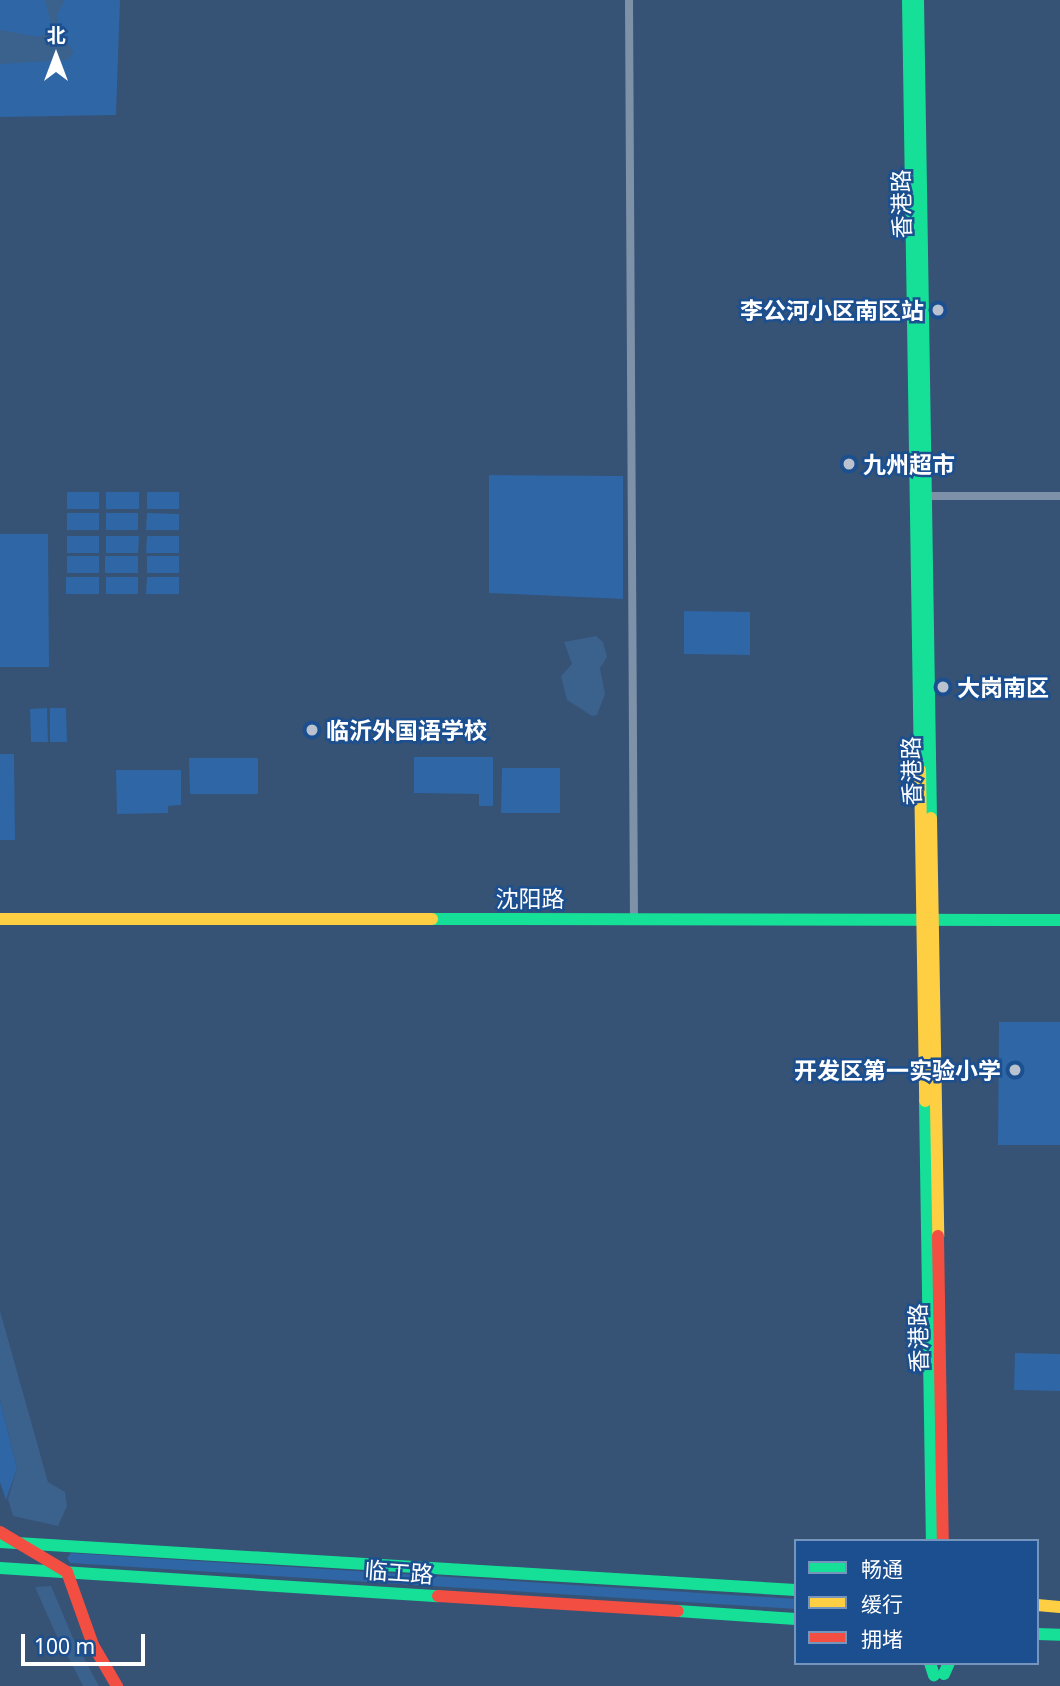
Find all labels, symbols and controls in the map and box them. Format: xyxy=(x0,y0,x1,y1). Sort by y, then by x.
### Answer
north arrow xyxy=(21,21,91,91)
text: 北 xyxy=(46,22,66,48)
street label: 香港路 xyxy=(887,169,915,239)
place label: 李公河小区南区站 xyxy=(740,296,924,324)
marker: 李公河小区南区站 xyxy=(930,302,946,318)
place label: 九州超市 xyxy=(863,450,955,478)
marker: 九州超市 xyxy=(841,456,857,472)
place label: 大岗南区 xyxy=(957,673,1049,701)
marker: 大岗南区 xyxy=(935,679,951,695)
place label: 临沂外国语学校 xyxy=(326,716,487,744)
marker: 临沂外国语学校 xyxy=(304,722,320,738)
street label: 香港路 xyxy=(897,736,925,806)
street label: 沈阳路 xyxy=(496,884,564,912)
place label: 开发区第一实验小学 xyxy=(794,1056,1001,1084)
marker: 开发区第一实验小学 xyxy=(1007,1062,1023,1078)
street label: 香港路 xyxy=(904,1303,932,1373)
legend xyxy=(794,1539,1039,1665)
text: 畅通 xyxy=(861,1555,903,1583)
street label: 临工路 xyxy=(364,1556,434,1588)
text: 缓行 xyxy=(861,1590,903,1618)
scale bar xyxy=(24,1620,149,1664)
text: 拥堵 xyxy=(861,1625,903,1653)
text: 100 m xyxy=(34,1632,95,1660)

